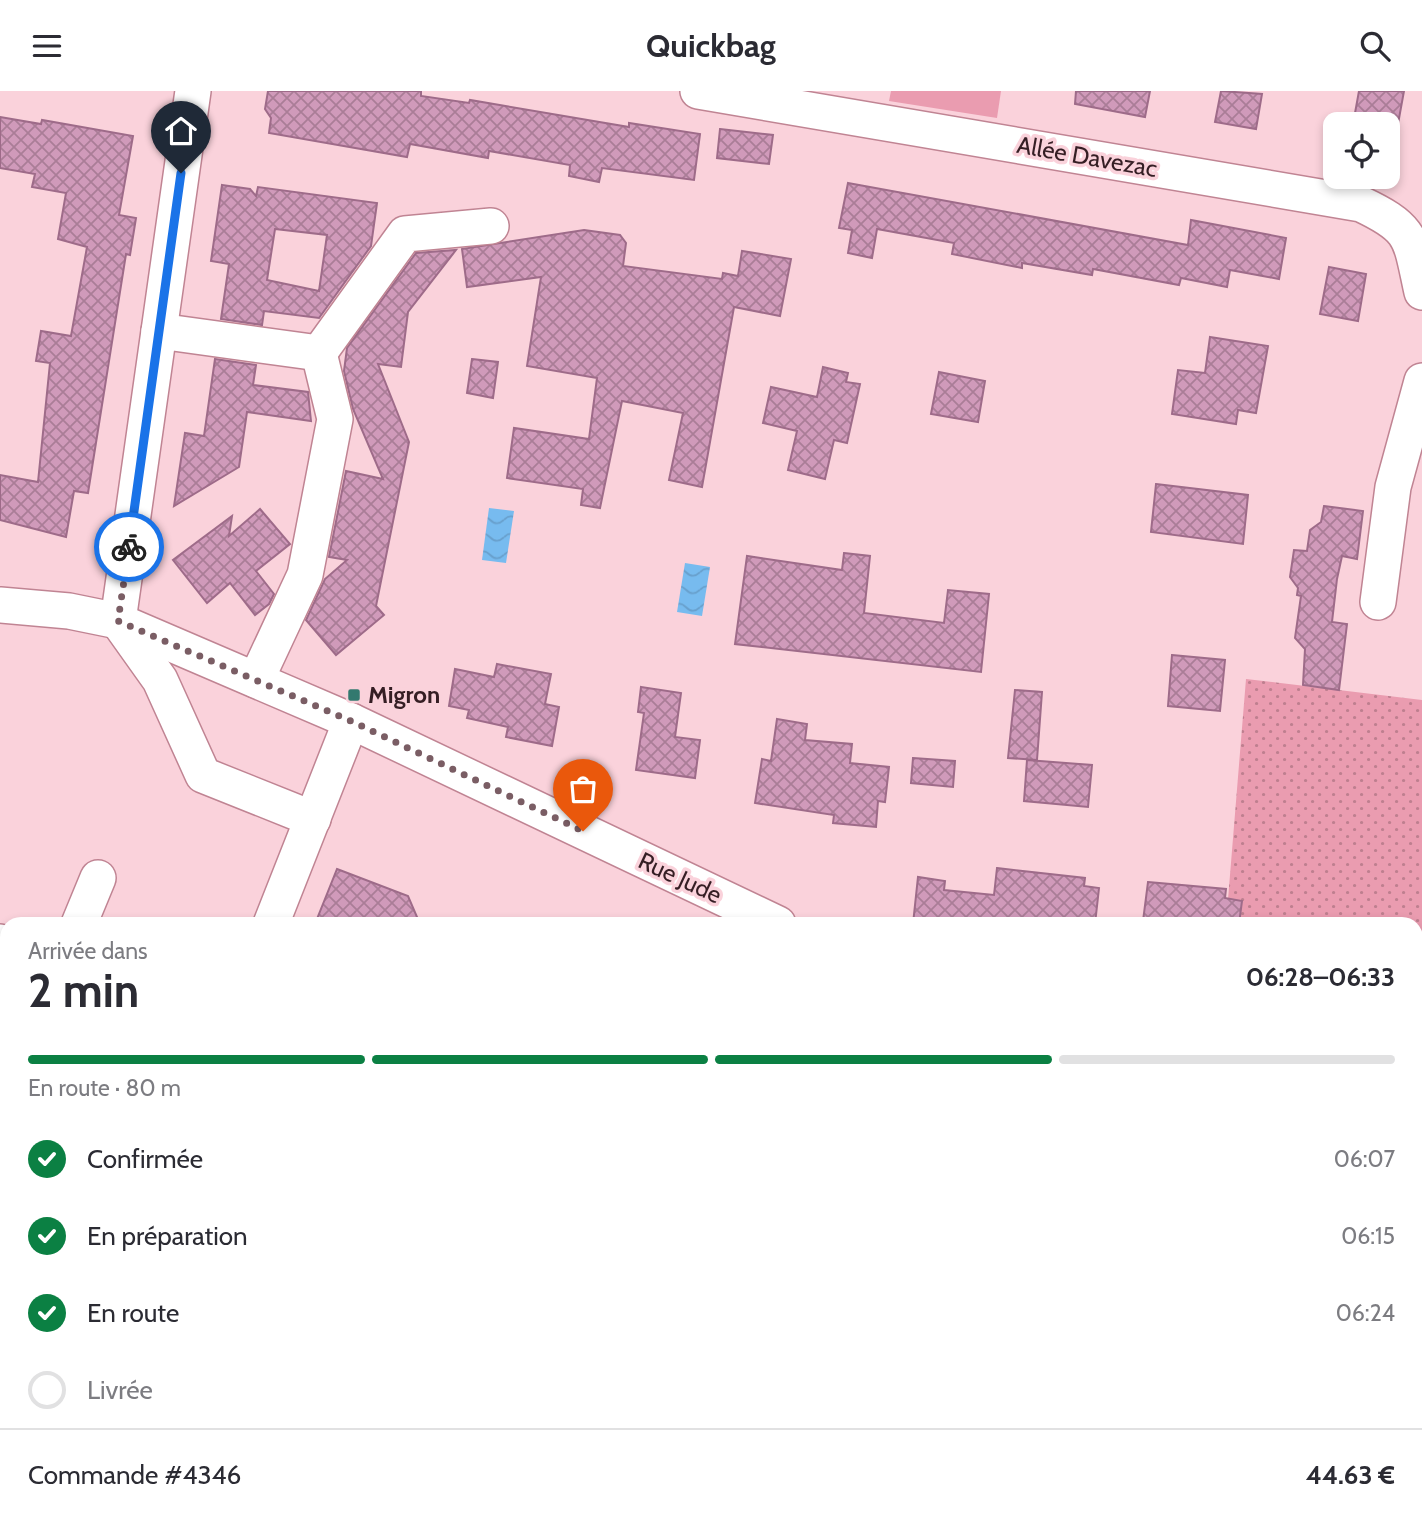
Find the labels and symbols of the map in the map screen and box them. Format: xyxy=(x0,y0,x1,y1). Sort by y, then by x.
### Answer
pin xyxy=(151,101,211,173)
street label: Allée Davezac xyxy=(1015,130,1160,183)
courier xyxy=(94,512,164,582)
place label: Migron xyxy=(368,680,440,709)
marker: Migron xyxy=(346,687,362,703)
pin xyxy=(553,759,613,831)
street label: Rue Jude xyxy=(634,846,726,909)

